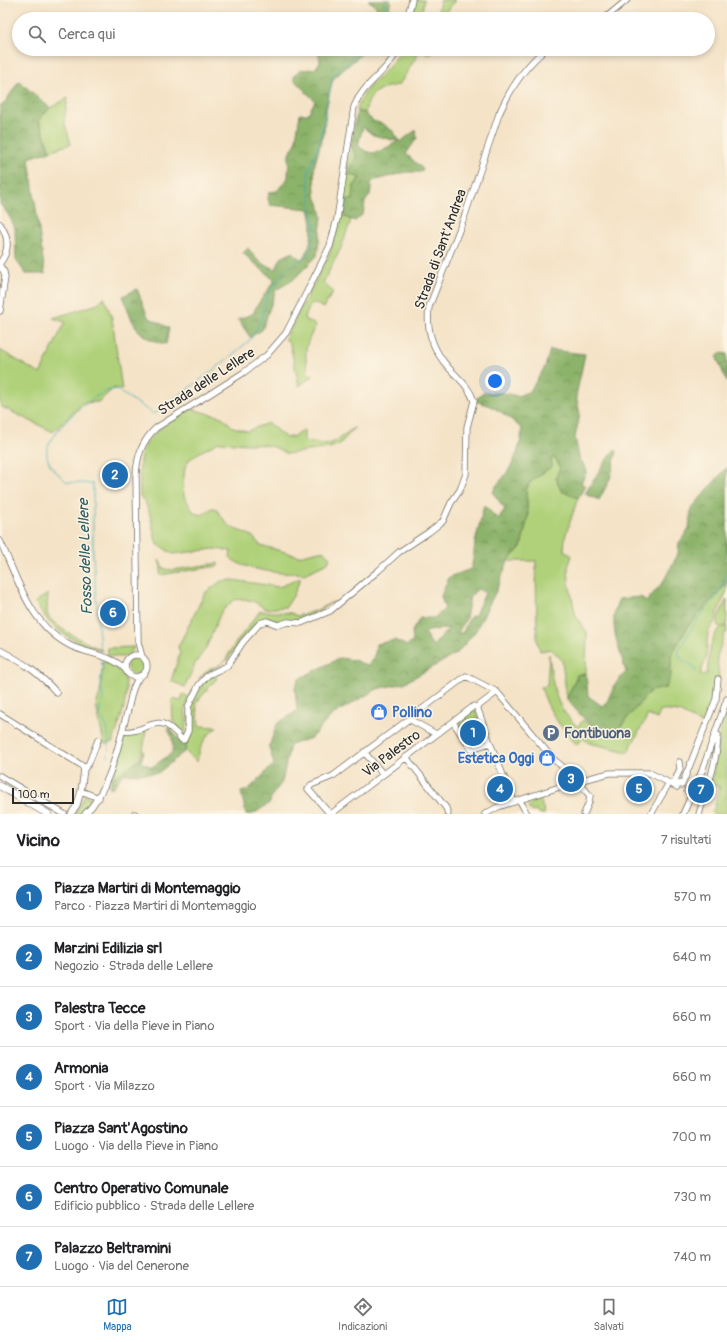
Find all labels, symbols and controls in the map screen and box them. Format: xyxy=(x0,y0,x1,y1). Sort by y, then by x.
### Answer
search box xyxy=(12,12,715,56)
icon: search xyxy=(26,23,48,45)
text: Cerca qui xyxy=(58,25,115,44)
street label: Strada di Sant'Andrea xyxy=(411,187,470,312)
street label: Strada delle Lellere xyxy=(155,344,258,419)
your location xyxy=(485,371,505,391)
pin: 2 xyxy=(102,460,128,490)
water label: Fosso delle Lellere xyxy=(74,497,97,616)
pin: 6 xyxy=(100,598,126,628)
shop icon: Pollino xyxy=(369,702,389,722)
place label: Pollino xyxy=(392,704,432,721)
pin: 1 xyxy=(460,718,486,748)
parking icon: Fontibuona xyxy=(541,723,561,743)
place label: Fontibuona xyxy=(564,725,631,742)
street label: Via Palestro xyxy=(359,726,424,781)
shop icon: Estetica Oggi xyxy=(537,748,557,768)
place label: Estetica Oggi xyxy=(458,750,535,767)
pin: 3 xyxy=(558,764,584,794)
pin: 4 xyxy=(487,774,513,804)
pin: 5 xyxy=(626,774,652,804)
pin: 7 xyxy=(688,775,714,805)
scale bar xyxy=(12,786,74,805)
text: 100 m xyxy=(18,788,49,801)
text: Vicino xyxy=(16,830,60,851)
text: 7 risultati xyxy=(661,832,711,848)
text: Piazza Martiri di Montemaggio xyxy=(54,879,241,898)
text: 1 xyxy=(26,889,32,905)
text: 570 m xyxy=(674,889,711,905)
text: Parco · Piazza Martiri di Montemaggio xyxy=(54,898,257,914)
text: Marzini Edilizia srl xyxy=(54,939,162,958)
text: 2 xyxy=(25,949,33,965)
text: 640 m xyxy=(673,949,711,965)
text: Negozio · Strada delle Lellere xyxy=(54,958,213,974)
text: Palestra Tecce xyxy=(54,999,145,1018)
text: 3 xyxy=(25,1009,33,1025)
text: 660 m xyxy=(673,1009,711,1025)
text: Sport · Via della Pieve in Piano xyxy=(54,1018,214,1034)
text: Armonia xyxy=(54,1059,108,1078)
text: 4 xyxy=(25,1069,33,1085)
text: 660 m xyxy=(673,1069,711,1085)
text: Sport · Via Milazzo xyxy=(54,1078,155,1094)
text: Piazza Sant'Agostino xyxy=(54,1119,188,1138)
text: 5 xyxy=(25,1129,33,1145)
text: 700 m xyxy=(672,1129,711,1145)
text: Luogo · Via della Pieve in Piano xyxy=(54,1138,218,1154)
text: Centro Operativo Comunale xyxy=(54,1179,228,1198)
text: 6 xyxy=(25,1189,33,1205)
text: 730 m xyxy=(674,1189,711,1205)
text: Edificio pubblico · Strada delle Lellere xyxy=(54,1198,254,1214)
text: Palazzo Beltramini xyxy=(54,1239,171,1258)
text: 7 xyxy=(26,1249,32,1265)
text: 740 m xyxy=(673,1249,711,1265)
text: Luogo · Via del Cenerone xyxy=(54,1258,189,1274)
tab: Mappa xyxy=(103,1296,132,1333)
tab: Indicazioni xyxy=(338,1296,387,1333)
tab: Salvati xyxy=(594,1296,624,1333)

